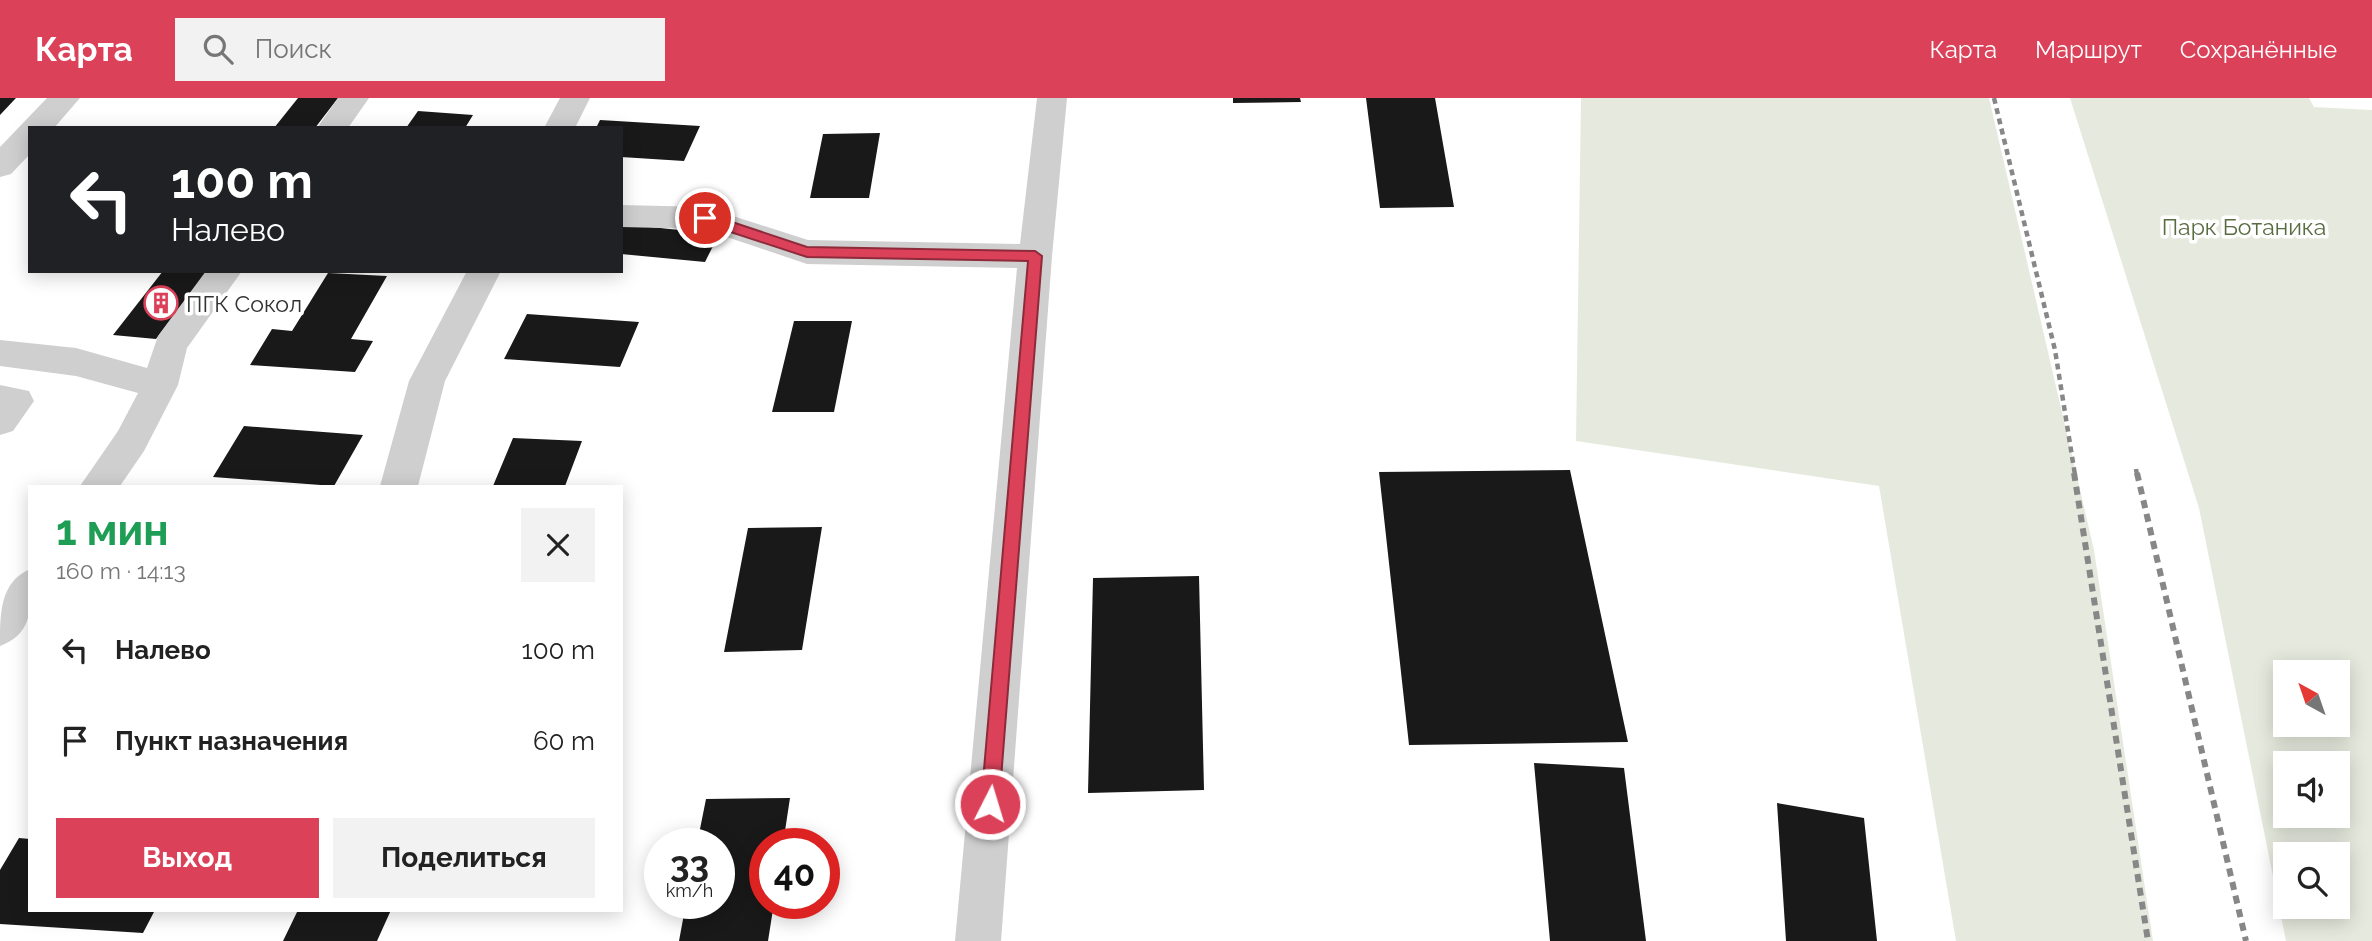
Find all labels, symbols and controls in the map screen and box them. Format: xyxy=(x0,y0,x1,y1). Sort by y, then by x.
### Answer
search box xyxy=(175,18,665,81)
text: Карта xyxy=(35,30,133,69)
icon: search xyxy=(199,30,237,68)
text: Поиск xyxy=(255,34,332,64)
text: Карта xyxy=(1929,35,1997,64)
text: Маршрут xyxy=(2035,35,2142,64)
text: Сохранённые xyxy=(2180,35,2337,64)
text: 100 m xyxy=(171,152,313,209)
icon: left xyxy=(56,154,147,245)
pin xyxy=(675,188,735,248)
icon: arrive xyxy=(686,199,724,237)
text: Налево xyxy=(171,211,285,248)
park label: Парк Ботаника xyxy=(2162,213,2326,240)
building icon: ПГК Сокол xyxy=(142,284,180,322)
place label: ПГК Сокол xyxy=(186,290,302,317)
text: 1 мин xyxy=(56,506,169,555)
button: close xyxy=(521,508,595,582)
text: 160 m · 14:13 xyxy=(56,557,186,584)
icon: left xyxy=(56,631,94,669)
text: Налево xyxy=(115,635,211,665)
text: 100 m xyxy=(522,635,595,665)
north arrow xyxy=(2273,660,2350,737)
map controls xyxy=(2273,660,2350,919)
icon: arrive xyxy=(56,722,94,760)
text: Пункт назначения xyxy=(115,726,348,756)
text: 60 m xyxy=(533,726,595,756)
button: sound xyxy=(2273,751,2350,828)
position arrow xyxy=(953,767,1027,841)
button: Выход xyxy=(56,818,319,898)
button: Поделиться xyxy=(333,818,595,898)
speed limit sign: 40 xyxy=(749,828,840,919)
button: search xyxy=(2273,842,2350,919)
text: 33 xyxy=(670,844,709,885)
text: km/h xyxy=(666,880,713,901)

